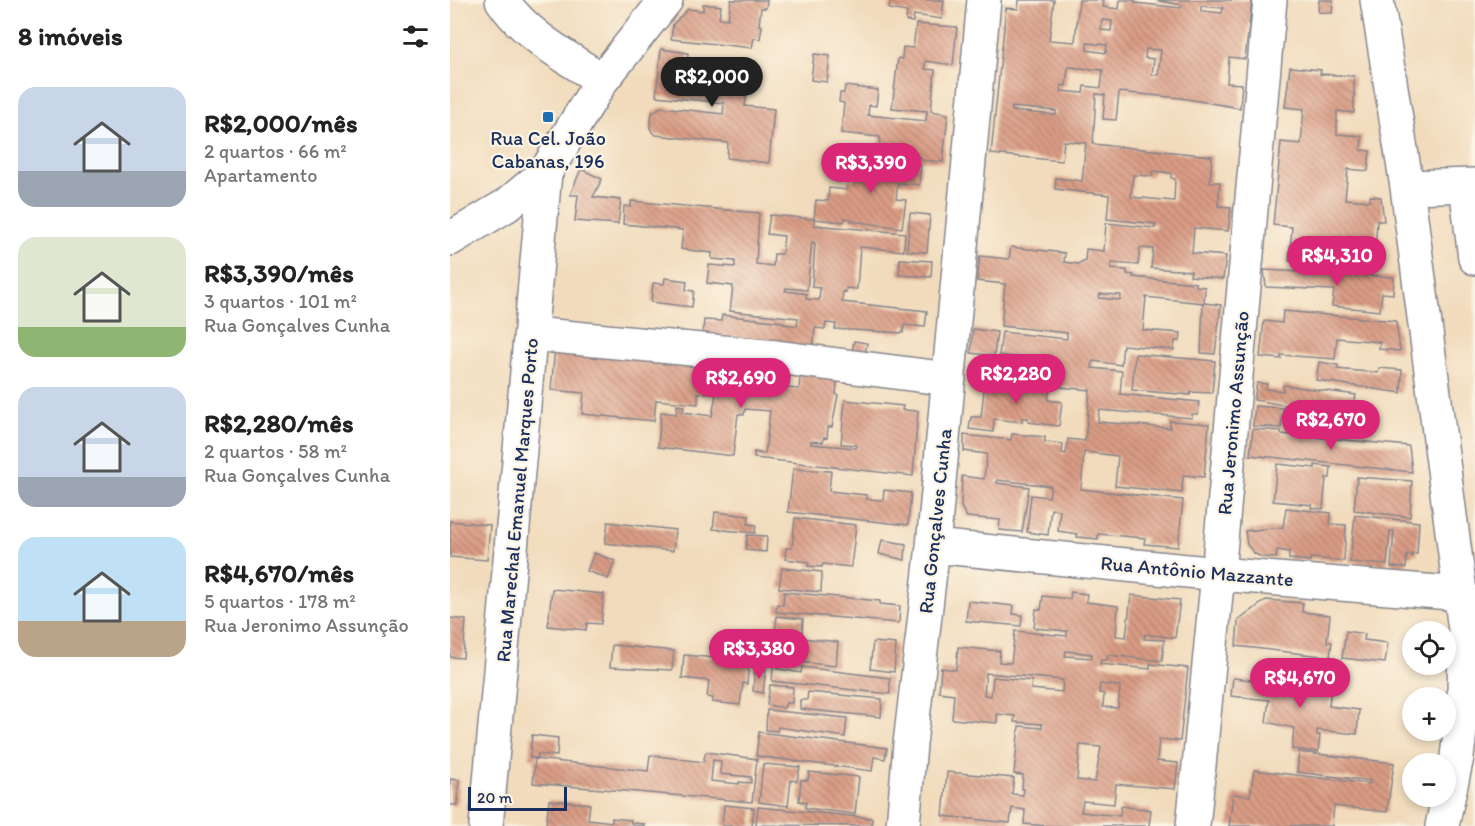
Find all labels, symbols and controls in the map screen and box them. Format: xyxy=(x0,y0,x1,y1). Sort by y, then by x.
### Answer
text: 8 imóveis xyxy=(18,20,123,52)
icon: filters xyxy=(399,20,432,53)
pin: R$2,000 xyxy=(657,57,767,108)
text: R$2,000 xyxy=(675,64,749,88)
text: R$2,000/mês xyxy=(204,107,358,139)
marker: Rua Cel. João Cabanas, 196 xyxy=(541,110,555,124)
icon: home xyxy=(66,111,138,183)
place label: Rua Cel. João Cabanas, 196 xyxy=(490,126,606,173)
text: 2 quartos · 66 m² xyxy=(204,139,347,163)
pin: R$3,390 xyxy=(816,143,926,194)
text: R$3,390 xyxy=(835,150,907,174)
text: Apartamento xyxy=(204,163,318,187)
pin: R$4,310 xyxy=(1282,236,1392,287)
text: R$4,310 xyxy=(1301,243,1373,267)
text: R$3,390/mês xyxy=(204,257,354,289)
icon: home xyxy=(66,261,138,333)
text: 3 quartos · 101 m² xyxy=(204,289,357,313)
street label: Rua Jeronimo Assunção xyxy=(1212,310,1254,516)
text: Rua Gonçalves Cunha xyxy=(204,313,390,337)
street label: Rua Marechal Emanuel Marques Porto xyxy=(491,337,543,663)
pin: R$2,280 xyxy=(961,354,1071,405)
pin: R$2,690 xyxy=(686,358,796,409)
text: R$2,280 xyxy=(980,361,1052,385)
text: R$2,690 xyxy=(706,365,776,389)
pin: R$2,670 xyxy=(1276,400,1386,451)
text: R$2,280/mês xyxy=(204,407,353,439)
text: R$2,670 xyxy=(1296,407,1366,431)
icon: home xyxy=(66,411,138,483)
street label: Rua Gonçalves Cunha xyxy=(913,427,957,615)
text: 2 quartos · 58 m² xyxy=(204,439,347,463)
text: Rua Gonçalves Cunha xyxy=(204,463,390,487)
street label: Rua Antônio Mazzante xyxy=(1099,551,1295,591)
text: R$4,670/mês xyxy=(204,557,354,589)
icon: home xyxy=(66,561,138,633)
text: 5 quartos · 178 m² xyxy=(204,589,356,613)
text: Rua Jeronimo Assunção xyxy=(204,613,409,637)
map controls xyxy=(1402,621,1456,807)
button: locate xyxy=(1402,621,1456,675)
pin: R$3,380 xyxy=(704,629,814,680)
text: R$3,380 xyxy=(723,636,795,660)
pin: R$4,670 xyxy=(1245,658,1355,709)
text: R$4,670 xyxy=(1264,665,1336,689)
button: + xyxy=(1402,687,1456,741)
button: − xyxy=(1402,753,1456,807)
scale bar xyxy=(468,784,567,812)
text: 20 m xyxy=(477,788,512,807)

